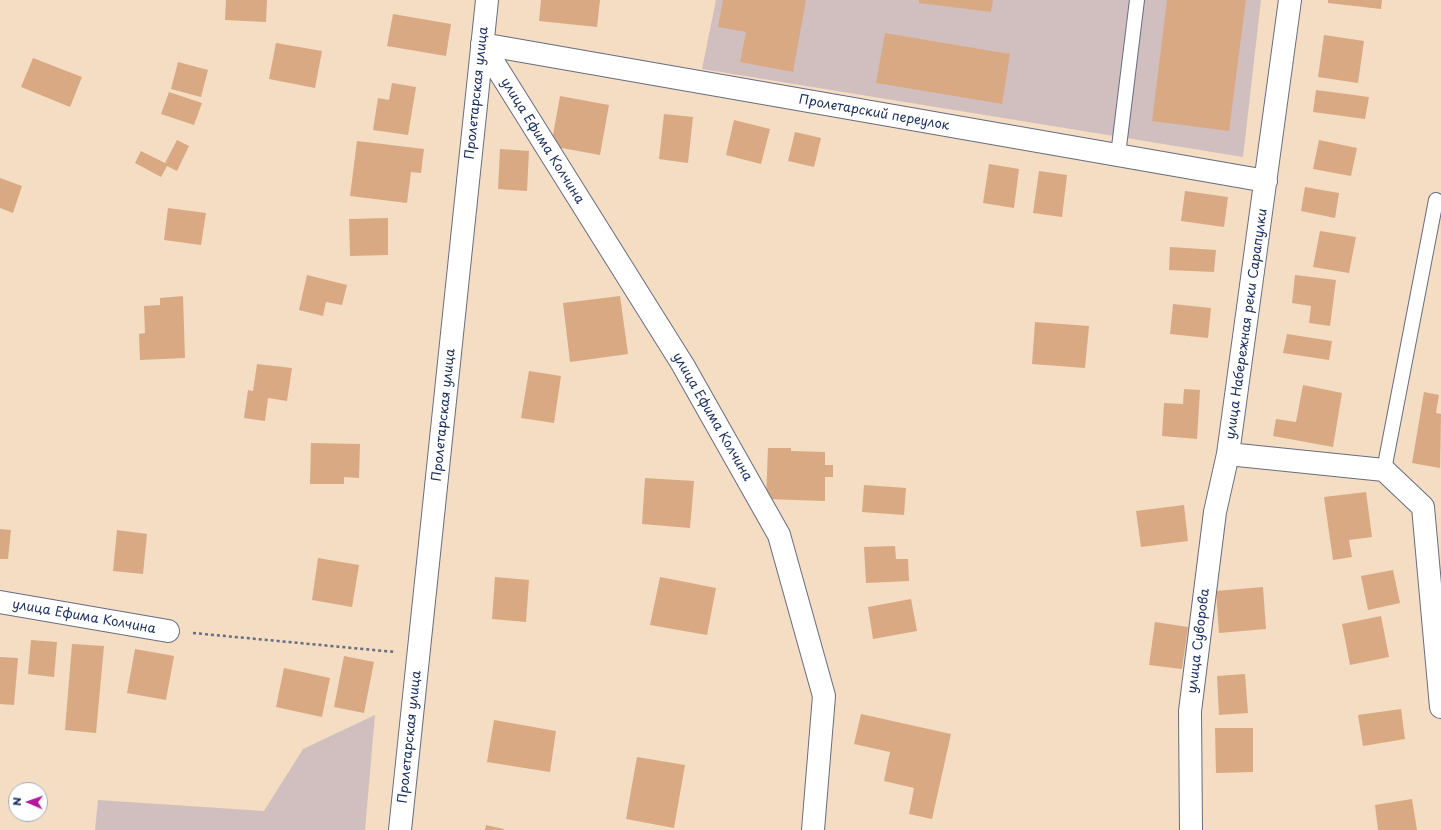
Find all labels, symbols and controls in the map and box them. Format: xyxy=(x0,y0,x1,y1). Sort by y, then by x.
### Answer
street label: Пролетарская улица xyxy=(462,26,492,160)
street label: улица Ефима Колчина xyxy=(497,75,587,207)
street label: Пролетарский переулок xyxy=(797,92,951,134)
street label: улица Набережная реки Сарапулки xyxy=(1223,208,1271,440)
street label: Пролетарская улица xyxy=(429,348,459,482)
street label: улица Ефима Колчина xyxy=(669,350,755,484)
street label: улица Суворова xyxy=(1185,588,1213,694)
street label: улица Ефима Колчина xyxy=(11,597,157,637)
street label: Пролетарская улица xyxy=(395,670,425,804)
north arrow xyxy=(8,782,48,822)
text: N xyxy=(8,797,25,806)

